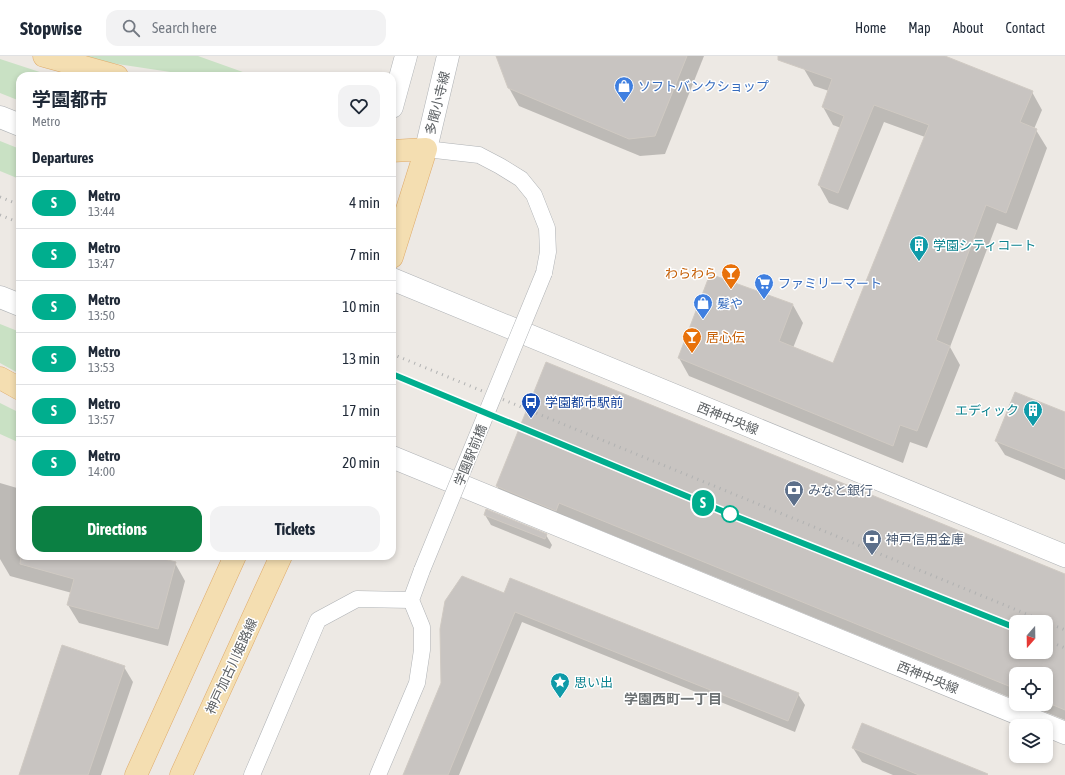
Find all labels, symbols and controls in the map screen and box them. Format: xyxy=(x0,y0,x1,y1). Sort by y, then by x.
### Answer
search box xyxy=(106,10,386,46)
text: Stopwise xyxy=(20,17,82,39)
icon: search xyxy=(120,17,142,39)
text: Search here xyxy=(152,19,217,36)
text: Home xyxy=(855,20,886,36)
text: Map xyxy=(908,20,931,36)
text: About xyxy=(953,20,984,36)
text: Contact xyxy=(1006,20,1045,36)
street label: 多聞小寺線 xyxy=(422,70,453,136)
shop icon: ソフトバンクショップ xyxy=(613,75,635,103)
place label: ソフトバンクショップ xyxy=(638,79,769,94)
button: heart xyxy=(338,85,380,127)
text: 学園都市 xyxy=(32,88,108,110)
text: Metro xyxy=(32,114,60,129)
text: Departures xyxy=(32,149,94,166)
text: Metro xyxy=(88,187,121,204)
text: 4 min xyxy=(349,194,380,211)
text: S xyxy=(51,195,57,211)
text: 13:44 xyxy=(88,204,115,219)
building icon: 学園シティコート xyxy=(908,234,930,262)
place label: 学園シティコート xyxy=(933,238,1036,253)
text: Metro xyxy=(88,239,121,256)
text: 7 min xyxy=(349,246,380,263)
text: S xyxy=(51,247,57,263)
text: 13:47 xyxy=(88,256,115,271)
bar icon: わらわら xyxy=(720,262,742,290)
place label: わらわら xyxy=(665,266,717,281)
supermarket icon: ファミリーマート xyxy=(753,272,775,300)
place label: ファミリーマート xyxy=(778,276,882,291)
text: Metro xyxy=(88,291,121,308)
shop icon: 髪や xyxy=(692,292,714,320)
place label: 髪や xyxy=(717,296,743,311)
text: 10 min xyxy=(342,298,380,315)
text: S xyxy=(51,299,57,315)
text: 13:50 xyxy=(88,308,115,323)
bar icon: 居心伝 xyxy=(681,326,703,354)
place label: 居心伝 xyxy=(706,330,745,345)
text: Metro xyxy=(88,343,121,360)
text: 13 min xyxy=(342,350,380,367)
text: S xyxy=(51,351,57,367)
text: 13:53 xyxy=(88,360,115,375)
bus stop icon: 学園都市駅前 xyxy=(520,391,542,419)
text: Metro xyxy=(88,395,121,412)
place label: 学園都市駅前 xyxy=(545,395,623,410)
street label: 西神中央線 xyxy=(695,399,761,438)
building icon: エディック xyxy=(1022,399,1044,427)
text: 17 min xyxy=(342,402,380,419)
text: S xyxy=(51,403,57,419)
place label: エディック xyxy=(955,403,1019,418)
text: 13:57 xyxy=(88,412,115,427)
street label: 学園駅前橋 xyxy=(451,422,490,488)
text: Metro xyxy=(88,447,121,464)
text: 20 min xyxy=(342,454,380,471)
text: S xyxy=(51,455,57,471)
text: 14:00 xyxy=(88,464,115,479)
bank icon: みなと銀行 xyxy=(783,479,805,507)
place label: みなと銀行 xyxy=(808,483,873,498)
line badge: S xyxy=(690,490,716,516)
text: S xyxy=(700,495,706,511)
unlabelled marker xyxy=(721,505,739,523)
button: Directions xyxy=(32,506,202,552)
button: Tickets xyxy=(210,506,380,552)
bank icon: 神戸信用金庫 xyxy=(861,528,883,556)
place label: 神戸信用金庫 xyxy=(886,532,964,547)
north arrow xyxy=(1009,615,1053,659)
map controls xyxy=(1009,615,1053,763)
street label: 神戸加古川姫路線 xyxy=(203,616,260,717)
street label: 西神中央線 xyxy=(895,658,961,697)
button: locate xyxy=(1009,667,1053,711)
place icon: 思い出 xyxy=(549,671,571,699)
place label: 思い出 xyxy=(574,675,613,690)
district label: 学園西町一丁目 xyxy=(624,691,722,707)
button: layers xyxy=(1009,719,1053,763)

